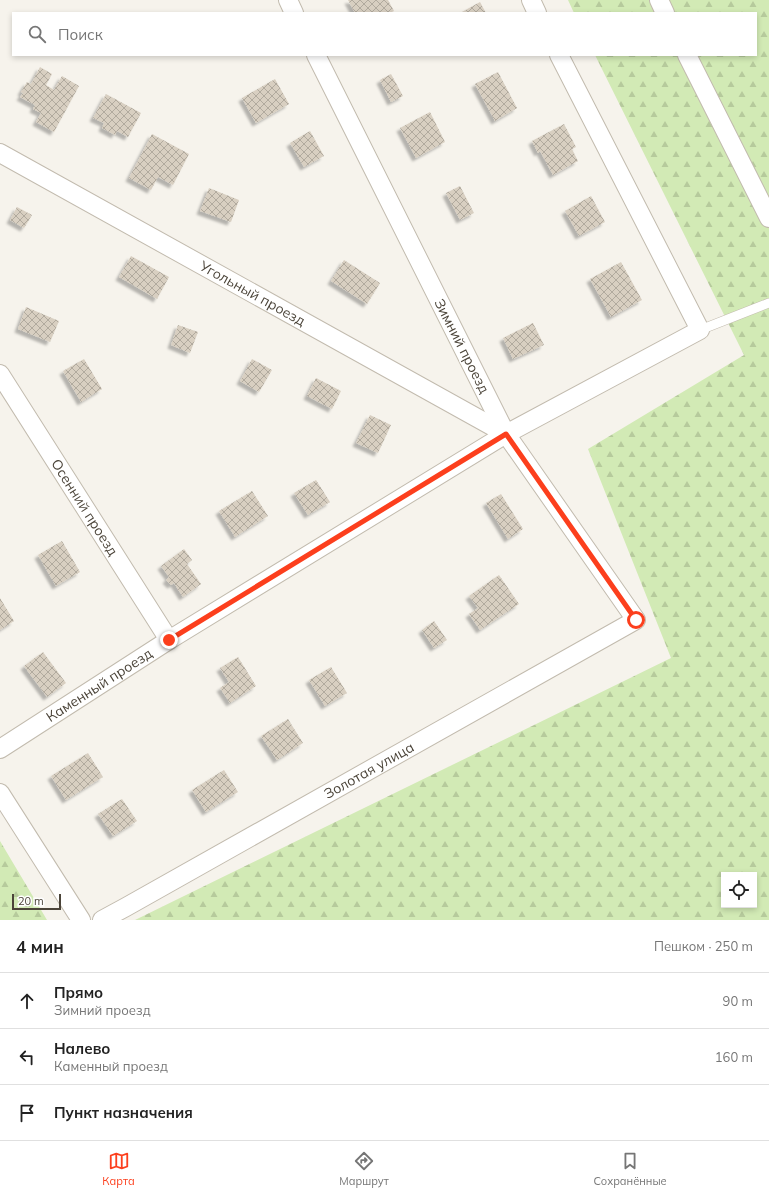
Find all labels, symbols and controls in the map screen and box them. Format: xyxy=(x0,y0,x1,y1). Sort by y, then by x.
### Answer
search box xyxy=(12,12,757,56)
icon: search xyxy=(26,23,48,45)
text: Поиск xyxy=(58,25,103,44)
street label: Угольный проезд xyxy=(196,256,309,330)
street label: Зимний проезд xyxy=(430,296,494,397)
street label: Осенний проезд xyxy=(47,456,122,560)
route start xyxy=(627,611,645,629)
route end xyxy=(160,631,178,649)
street label: Каменный проезд xyxy=(43,644,156,726)
street label: Золотая улица xyxy=(321,738,417,803)
map controls xyxy=(721,872,757,908)
button: locate xyxy=(721,872,757,908)
scale bar xyxy=(12,892,61,911)
text: 20 m xyxy=(18,894,44,908)
text: 4 мин xyxy=(16,936,64,957)
text: Пешком · 250 m xyxy=(654,938,753,954)
text: Прямо xyxy=(54,983,103,1002)
icon: ahead xyxy=(16,990,38,1012)
text: 90 m xyxy=(723,993,753,1009)
text: Зимний проезд xyxy=(54,1002,151,1018)
text: Налево xyxy=(54,1039,110,1058)
icon: left xyxy=(16,1046,38,1068)
text: 160 m xyxy=(715,1049,753,1065)
text: Каменный проезд xyxy=(54,1058,168,1074)
icon: arrive xyxy=(16,1102,38,1124)
text: Пункт назначения xyxy=(54,1103,193,1122)
tab: Карта xyxy=(102,1150,135,1188)
tab: Маршрут xyxy=(339,1150,389,1188)
tab: Сохранённые xyxy=(593,1150,667,1188)

